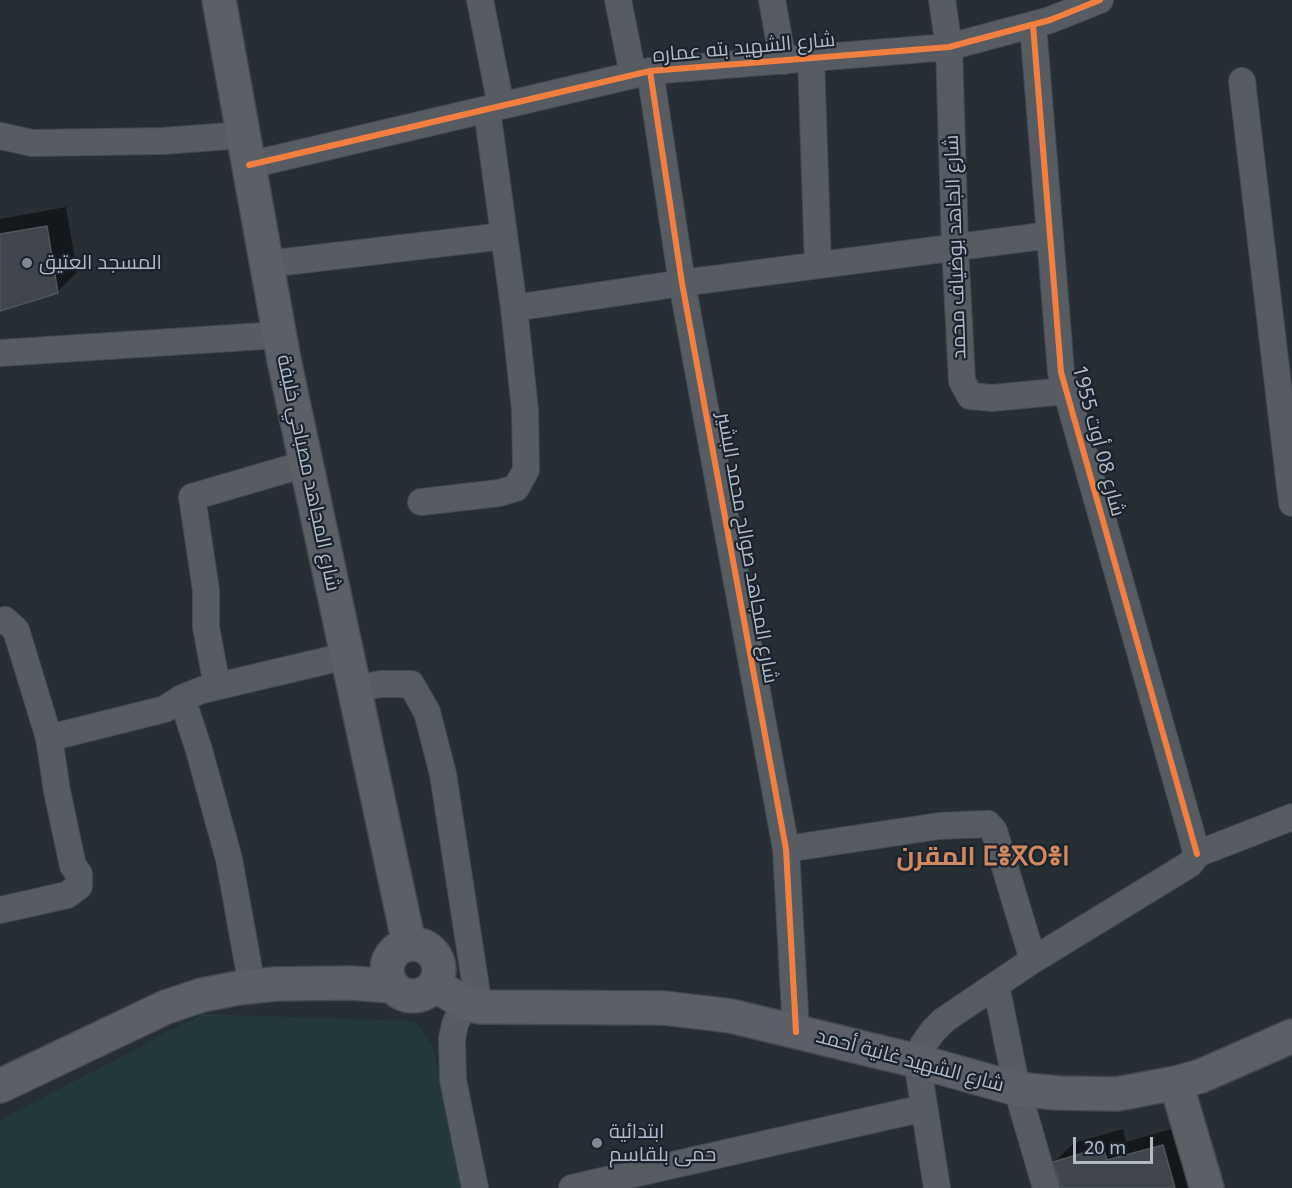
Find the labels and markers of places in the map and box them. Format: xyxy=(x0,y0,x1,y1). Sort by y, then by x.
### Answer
place label: المسجد العتيق xyxy=(39,251,162,275)
marker: المسجد العتيق xyxy=(20,256,34,270)
place label: ابتدائية حمى بلقاسم xyxy=(609,1120,716,1167)
marker: ابتدائية حمى بلقاسم xyxy=(590,1136,604,1150)

